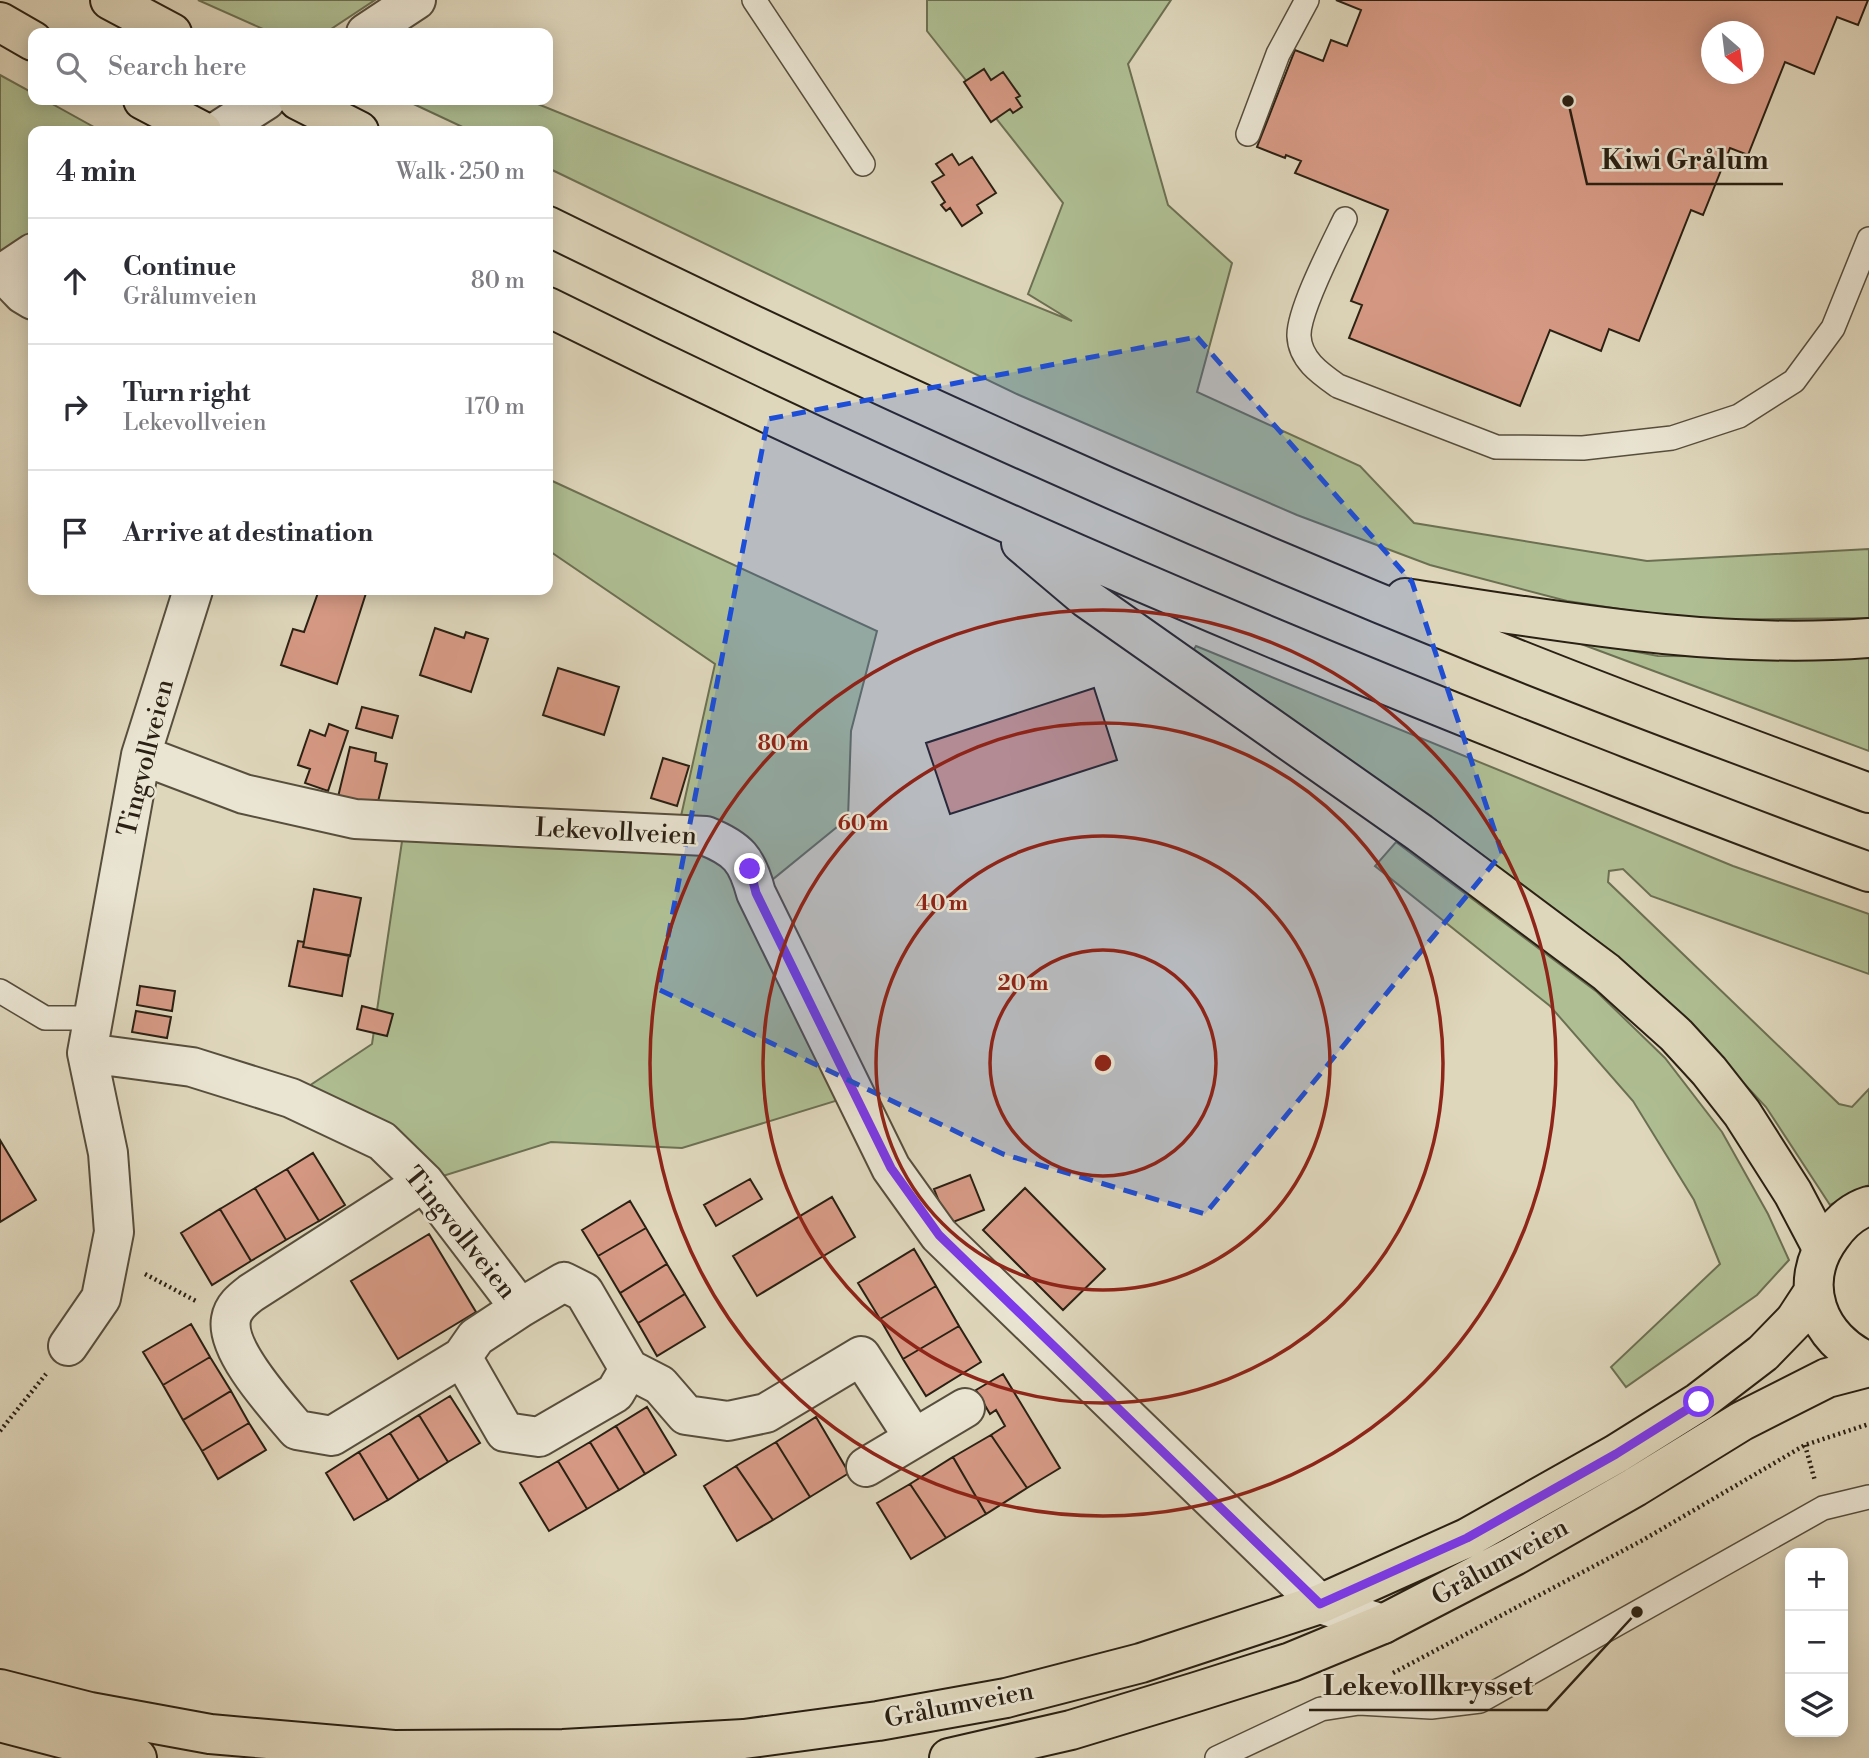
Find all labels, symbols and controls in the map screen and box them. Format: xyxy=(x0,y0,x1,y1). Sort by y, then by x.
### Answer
north arrow xyxy=(1701,21,1764,84)
search box xyxy=(28,28,553,105)
icon: search xyxy=(52,48,90,86)
text: Search here xyxy=(108,51,247,83)
callout: Kiwi Grålum xyxy=(1587,135,1783,184)
text: Kiwi Grålum xyxy=(1601,143,1769,178)
text: 4 min xyxy=(56,153,136,191)
text: Walk · 250 m xyxy=(396,158,525,186)
text: Continue xyxy=(123,251,236,283)
icon: ahead xyxy=(56,262,94,300)
text: 80 m xyxy=(471,267,525,295)
text: Grålumveien xyxy=(123,283,257,311)
text: Turn right xyxy=(123,377,251,409)
icon: right xyxy=(56,388,94,426)
text: 170 m xyxy=(465,393,525,421)
text: Lekevollveien xyxy=(123,409,266,437)
icon: arrive xyxy=(56,514,94,552)
text: Arrive at destination xyxy=(123,517,373,549)
street label: Tingvollveien xyxy=(111,676,181,840)
text: 80 m xyxy=(757,731,809,757)
text: 60 m xyxy=(838,811,888,837)
street label: Lekevollveien xyxy=(534,812,698,852)
route end xyxy=(734,853,765,884)
text: 40 m xyxy=(916,891,968,917)
text: 20 m xyxy=(998,971,1048,997)
centre of rings xyxy=(1091,1051,1115,1075)
street label: Tingvollveien xyxy=(397,1160,523,1306)
route start xyxy=(1683,1386,1714,1417)
street label: Grålumveien xyxy=(1426,1511,1574,1613)
map controls xyxy=(1785,1548,1848,1737)
button: + xyxy=(1785,1548,1848,1611)
button: − xyxy=(1785,1611,1848,1674)
callout: Lekevollkrysset xyxy=(1309,1661,1547,1710)
text: Lekevollkrysset xyxy=(1323,1669,1534,1704)
button: layers xyxy=(1785,1674,1848,1737)
street label: Grålumveien xyxy=(882,1675,1036,1735)

